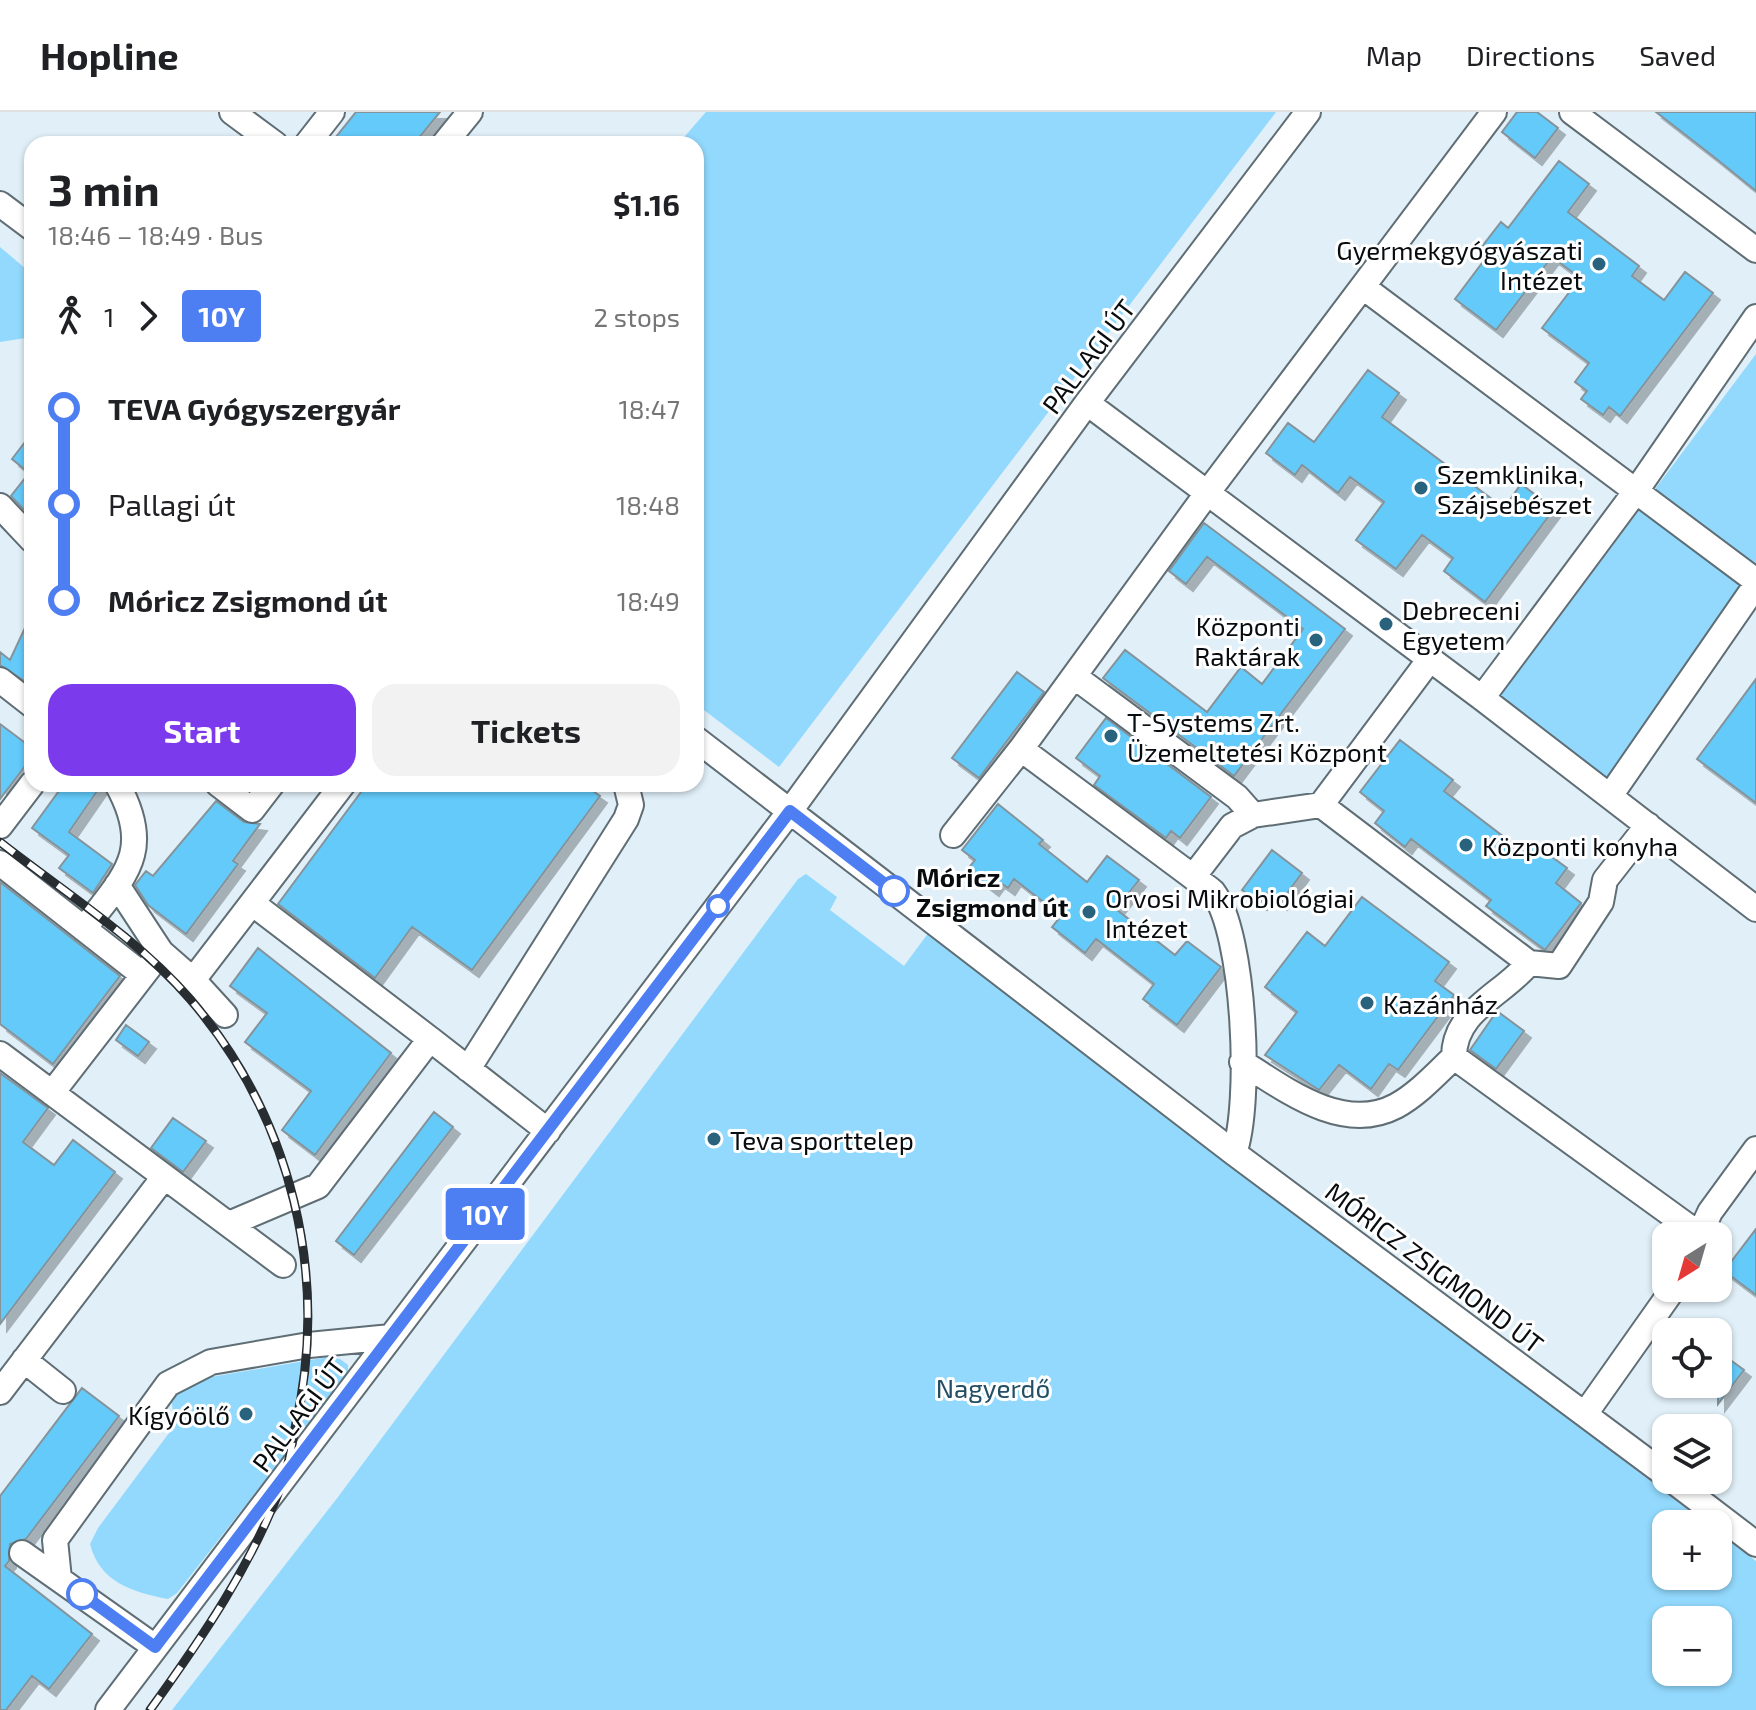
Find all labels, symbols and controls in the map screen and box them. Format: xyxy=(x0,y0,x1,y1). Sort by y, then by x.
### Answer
text: Hopline xyxy=(40,32,179,78)
text: Map xyxy=(1366,38,1422,72)
text: Directions xyxy=(1466,38,1595,72)
text: Saved xyxy=(1639,38,1716,72)
text: 3 min xyxy=(48,162,160,215)
text: $1.16 xyxy=(613,186,680,222)
text: 18:46 – 18:49 · Bus xyxy=(48,219,263,250)
place label: Gyermekgyógyászati Intézet xyxy=(1336,234,1583,295)
marker: Gyermekgyógyászati Intézet xyxy=(1590,255,1608,273)
street label: PALLAGI ÚT xyxy=(1035,293,1141,419)
icon: walk xyxy=(48,294,92,338)
icon: forward xyxy=(126,294,170,338)
text: 10Y xyxy=(198,299,245,333)
text: 1 xyxy=(104,301,114,332)
text: 2 stops xyxy=(593,301,680,332)
text: TEVA Gyógyszergyár xyxy=(108,390,400,426)
text: 18:47 xyxy=(618,393,680,424)
place label: Szemklinika, Szájsebészet xyxy=(1437,458,1592,519)
marker: Szemklinika, Szájsebészet xyxy=(1412,479,1430,497)
text: Pallagi út xyxy=(108,486,236,522)
text: 18:48 xyxy=(616,489,680,520)
text: Móricz Zsigmond út xyxy=(108,582,388,618)
text: 18:49 xyxy=(617,585,680,616)
place label: Debreceni Egyetem xyxy=(1402,594,1520,655)
place label: Központi Raktárak xyxy=(1194,610,1300,671)
marker: Debreceni Egyetem xyxy=(1377,615,1395,633)
marker: Központi Raktárak xyxy=(1307,631,1325,649)
button: Start xyxy=(48,684,356,776)
button: Tickets xyxy=(372,684,680,776)
place label: T-Systems Zrt. Üzemeltetési Központ xyxy=(1127,706,1387,767)
marker: T-Systems Zrt. Üzemeltetési Központ xyxy=(1102,727,1120,745)
place label: Központi konyha xyxy=(1482,830,1678,861)
marker: Központi konyha xyxy=(1457,836,1475,854)
place label: Móricz Zsigmond út xyxy=(916,861,1069,922)
marker: Móricz Zsigmond út xyxy=(879,876,909,906)
place label: Orvosi Mikrobiológiai Intézet xyxy=(1105,882,1354,943)
unlabelled marker xyxy=(707,895,729,917)
marker: Orvosi Mikrobiológiai Intézet xyxy=(1080,903,1098,921)
place label: Kazánház xyxy=(1383,988,1498,1019)
marker: Kazánház xyxy=(1358,994,1376,1012)
place label: Teva sporttelep xyxy=(730,1124,914,1155)
marker: Teva sporttelep xyxy=(705,1130,723,1148)
street label: MÓRICZ ZSIGMOND ÚT xyxy=(1320,1175,1550,1359)
line badge: 10Y xyxy=(439,1188,531,1240)
text: 10Y xyxy=(462,1197,508,1231)
north arrow xyxy=(1652,1222,1732,1302)
map controls xyxy=(1652,1222,1732,1686)
button: locate xyxy=(1652,1318,1732,1398)
street label: PALLAGI ÚT xyxy=(245,1351,351,1477)
park label: Nagyerdő xyxy=(936,1372,1050,1403)
place label: Kígyóölő xyxy=(128,1399,230,1430)
marker: Kígyóölő xyxy=(237,1405,255,1423)
button: layers xyxy=(1652,1414,1732,1494)
button: + xyxy=(1652,1510,1732,1590)
unlabelled marker xyxy=(67,1579,97,1609)
button: − xyxy=(1652,1606,1732,1686)

